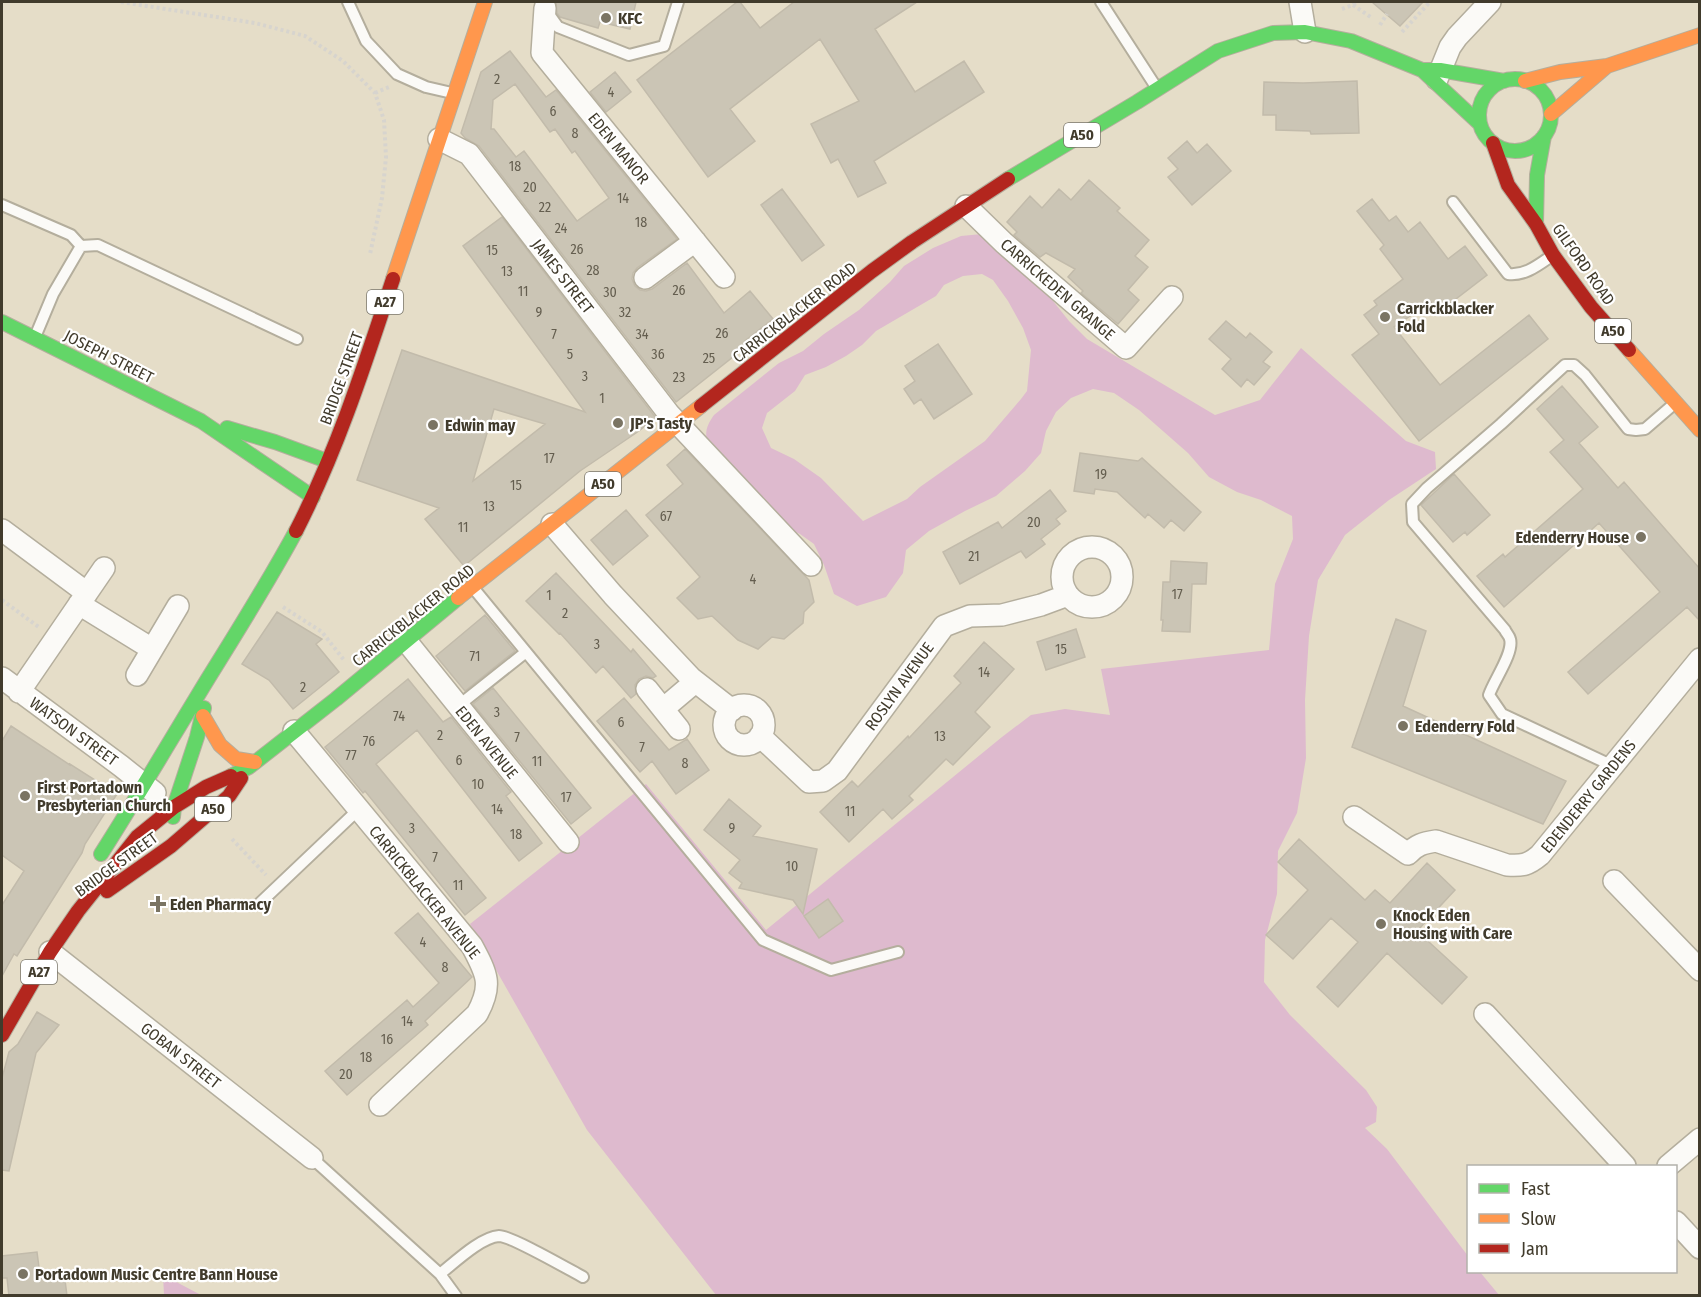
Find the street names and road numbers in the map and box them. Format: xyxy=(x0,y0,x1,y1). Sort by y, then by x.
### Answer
street label: EDEN MANOR xyxy=(584,109,653,188)
road number: A50 xyxy=(1064,123,1100,147)
street label: GILFORD ROAD xyxy=(1549,220,1619,309)
street label: JAMES STREET xyxy=(528,235,598,318)
street label: CARRICKEDEN GRANGE xyxy=(997,235,1119,344)
street label: CARRICKBLACKER ROAD xyxy=(729,258,860,367)
road number: A27 xyxy=(367,290,403,314)
road number: A50 xyxy=(1595,319,1631,343)
street label: JOSEPH STREET xyxy=(61,326,157,387)
street label: BRIDGE STREET xyxy=(316,329,367,427)
road number: A50 xyxy=(585,472,621,496)
street label: CARRICKBLACKER ROAD xyxy=(348,560,478,670)
street label: ROSLYN AVENUE xyxy=(861,639,938,734)
street label: WATSON STREET xyxy=(26,693,122,770)
street label: EDEN AVENUE xyxy=(451,702,522,783)
street label: EDENDERRY GARDENS xyxy=(1537,736,1640,857)
road number: A50 xyxy=(195,797,231,821)
street label: CARRICKBLACKER AVENUE xyxy=(365,822,484,963)
street label: BRIDGE STREET xyxy=(71,828,162,901)
road number: A27 xyxy=(21,960,57,984)
street label: GOBAN STREET xyxy=(137,1018,225,1093)

